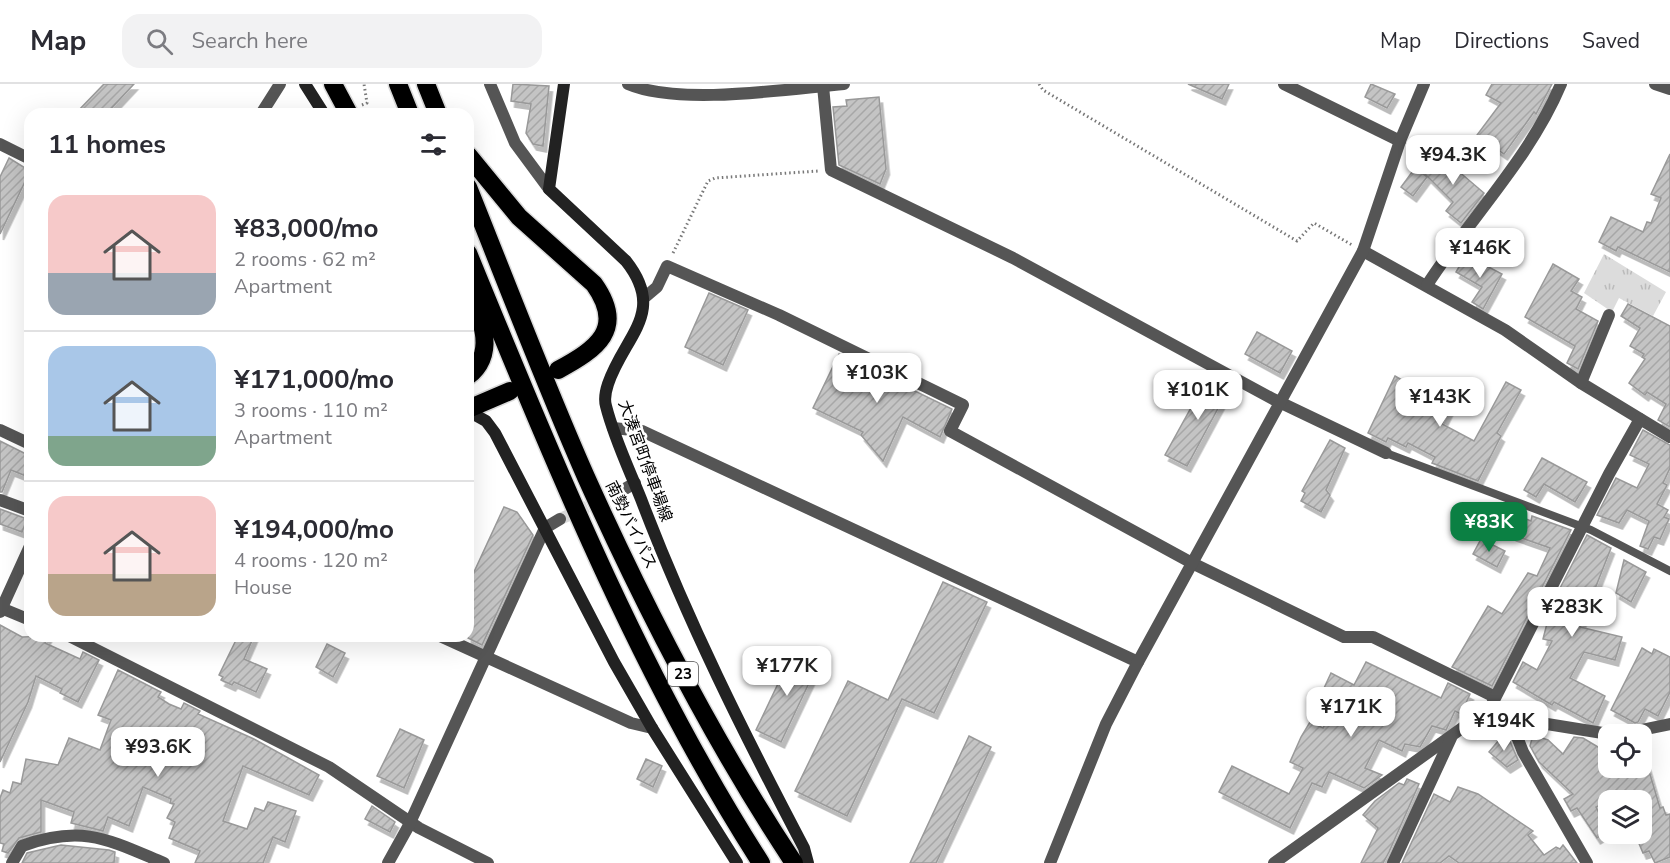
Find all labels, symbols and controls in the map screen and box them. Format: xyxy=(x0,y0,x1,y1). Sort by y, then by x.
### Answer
search box xyxy=(122,14,542,68)
text: Map xyxy=(30,22,86,60)
icon: search xyxy=(143,25,176,58)
text: Search here xyxy=(191,26,308,56)
text: Map xyxy=(1380,27,1421,55)
text: Directions xyxy=(1454,27,1549,55)
text: Saved xyxy=(1582,27,1640,55)
text: 11 homes xyxy=(48,127,166,162)
icon: filters xyxy=(417,128,450,161)
pin: ¥94.3K xyxy=(1404,135,1502,186)
text: ¥94.3K xyxy=(1420,141,1486,168)
text: ¥83,000/mo xyxy=(234,211,378,246)
icon: home xyxy=(96,219,168,291)
pin: ¥146K xyxy=(1438,228,1522,279)
text: ¥146K xyxy=(1449,234,1511,261)
text: 2 rooms · 62 m² xyxy=(234,246,376,273)
text: Apartment xyxy=(234,273,332,300)
pin: ¥103K xyxy=(835,353,919,404)
text: ¥103K xyxy=(846,359,908,386)
text: ¥171,000/mo xyxy=(234,362,394,397)
icon: home xyxy=(96,370,168,442)
pin: ¥101K xyxy=(1156,370,1240,421)
text: ¥101K xyxy=(1167,376,1229,403)
pin: ¥143K xyxy=(1398,377,1482,428)
text: ¥143K xyxy=(1409,383,1471,410)
text: 3 rooms · 110 m² xyxy=(234,397,388,424)
street label: 大湊宮町停車場線 xyxy=(613,397,677,525)
text: Apartment xyxy=(234,424,332,451)
street label: 南勢バイパス xyxy=(600,477,662,573)
pin: ¥83K xyxy=(1453,502,1525,553)
text: ¥83K xyxy=(1464,508,1514,535)
text: ¥194,000/mo xyxy=(234,512,394,547)
icon: home xyxy=(96,520,168,592)
text: 4 rooms · 120 m² xyxy=(234,547,388,574)
text: House xyxy=(234,574,292,601)
pin: ¥283K xyxy=(1530,587,1614,638)
text: ¥283K xyxy=(1541,593,1603,620)
pin: ¥177K xyxy=(745,646,829,697)
text: ¥177K xyxy=(756,652,818,679)
road number: 23 xyxy=(668,662,698,686)
pin: ¥171K xyxy=(1309,687,1393,738)
text: ¥171K xyxy=(1320,693,1382,720)
pin: ¥194K xyxy=(1462,701,1546,752)
text: ¥194K xyxy=(1473,707,1535,734)
map controls xyxy=(1598,724,1652,844)
button: locate xyxy=(1598,724,1652,778)
pin: ¥93.6K xyxy=(109,727,207,778)
text: ¥93.6K xyxy=(125,733,191,760)
button: layers xyxy=(1598,790,1652,844)

